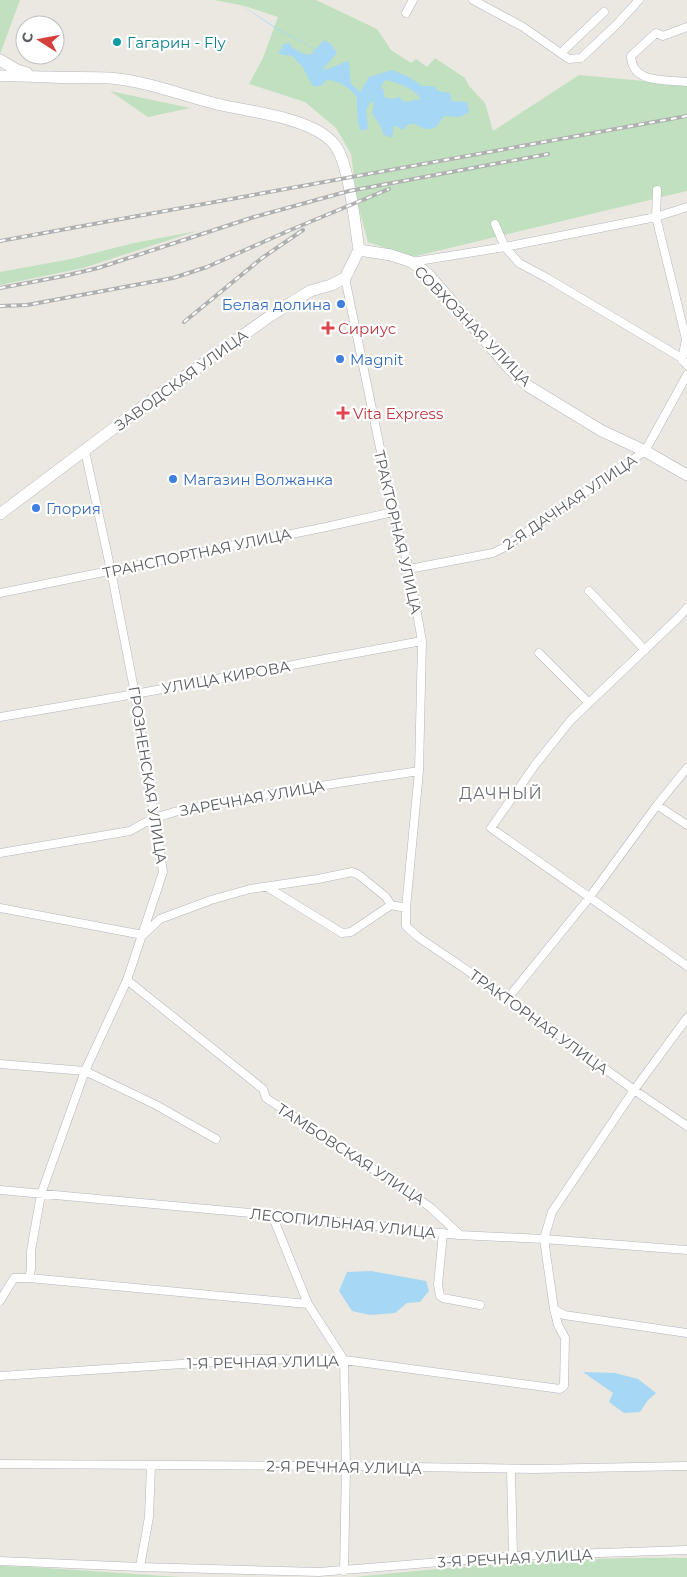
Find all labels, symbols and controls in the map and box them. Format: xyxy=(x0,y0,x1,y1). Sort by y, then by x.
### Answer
north arrow xyxy=(15,15,65,65)
text: С xyxy=(17,31,37,44)
place label: Гагарин - Fly xyxy=(127,33,227,52)
marker: Гагарин - Fly xyxy=(111,36,123,48)
street label: СОВХОЗНАЯ УЛИЦА xyxy=(410,262,536,390)
place label: Белая долина xyxy=(222,295,331,314)
marker: Белая долина xyxy=(335,298,347,310)
place label: Сириус xyxy=(338,319,396,338)
marker: Сириус xyxy=(322,322,334,334)
street label: ЗАВОДСКАЯ УЛИЦА xyxy=(111,325,251,435)
place label: Magnit xyxy=(350,350,404,369)
marker: Magnit xyxy=(334,353,346,365)
place label: Vita Express xyxy=(353,404,443,423)
marker: Vita Express xyxy=(337,407,349,419)
street label: ТРАКТОРНАЯ УЛИЦА xyxy=(370,448,426,616)
street label: 2-Я ДАЧНАЯ УЛИЦА xyxy=(499,450,641,554)
place label: Магазин Волжанка xyxy=(183,470,333,489)
marker: Магазин Волжанка xyxy=(167,473,179,485)
place label: Глория xyxy=(46,499,101,518)
marker: Глория xyxy=(30,502,42,514)
street label: ТРАНСПОРТНАЯ УЛИЦА xyxy=(101,524,293,582)
street label: УЛИЦА КИРОВА xyxy=(160,656,292,698)
street label: ГРОЗНЕНСКАЯ УЛИЦА xyxy=(125,685,171,865)
street label: ЗАРЕЧНАЯ УЛИЦА xyxy=(178,776,326,820)
district label: ДАЧНЫЙ xyxy=(459,784,543,803)
street label: ТРАКТОРНАЯ УЛИЦА xyxy=(466,965,612,1079)
street label: ТАМБОВСКАЯ УЛИЦА xyxy=(273,1099,429,1209)
street label: ЛЕСОПИЛЬНАЯ УЛИЦА xyxy=(249,1204,437,1242)
street label: 1-Я РЕЧНАЯ УЛИЦА xyxy=(187,1351,339,1373)
street label: 2-Я РЕЧНАЯ УЛИЦА xyxy=(266,1456,422,1478)
street label: 3-Я РЕЧНАЯ УЛИЦА xyxy=(437,1544,593,1572)

